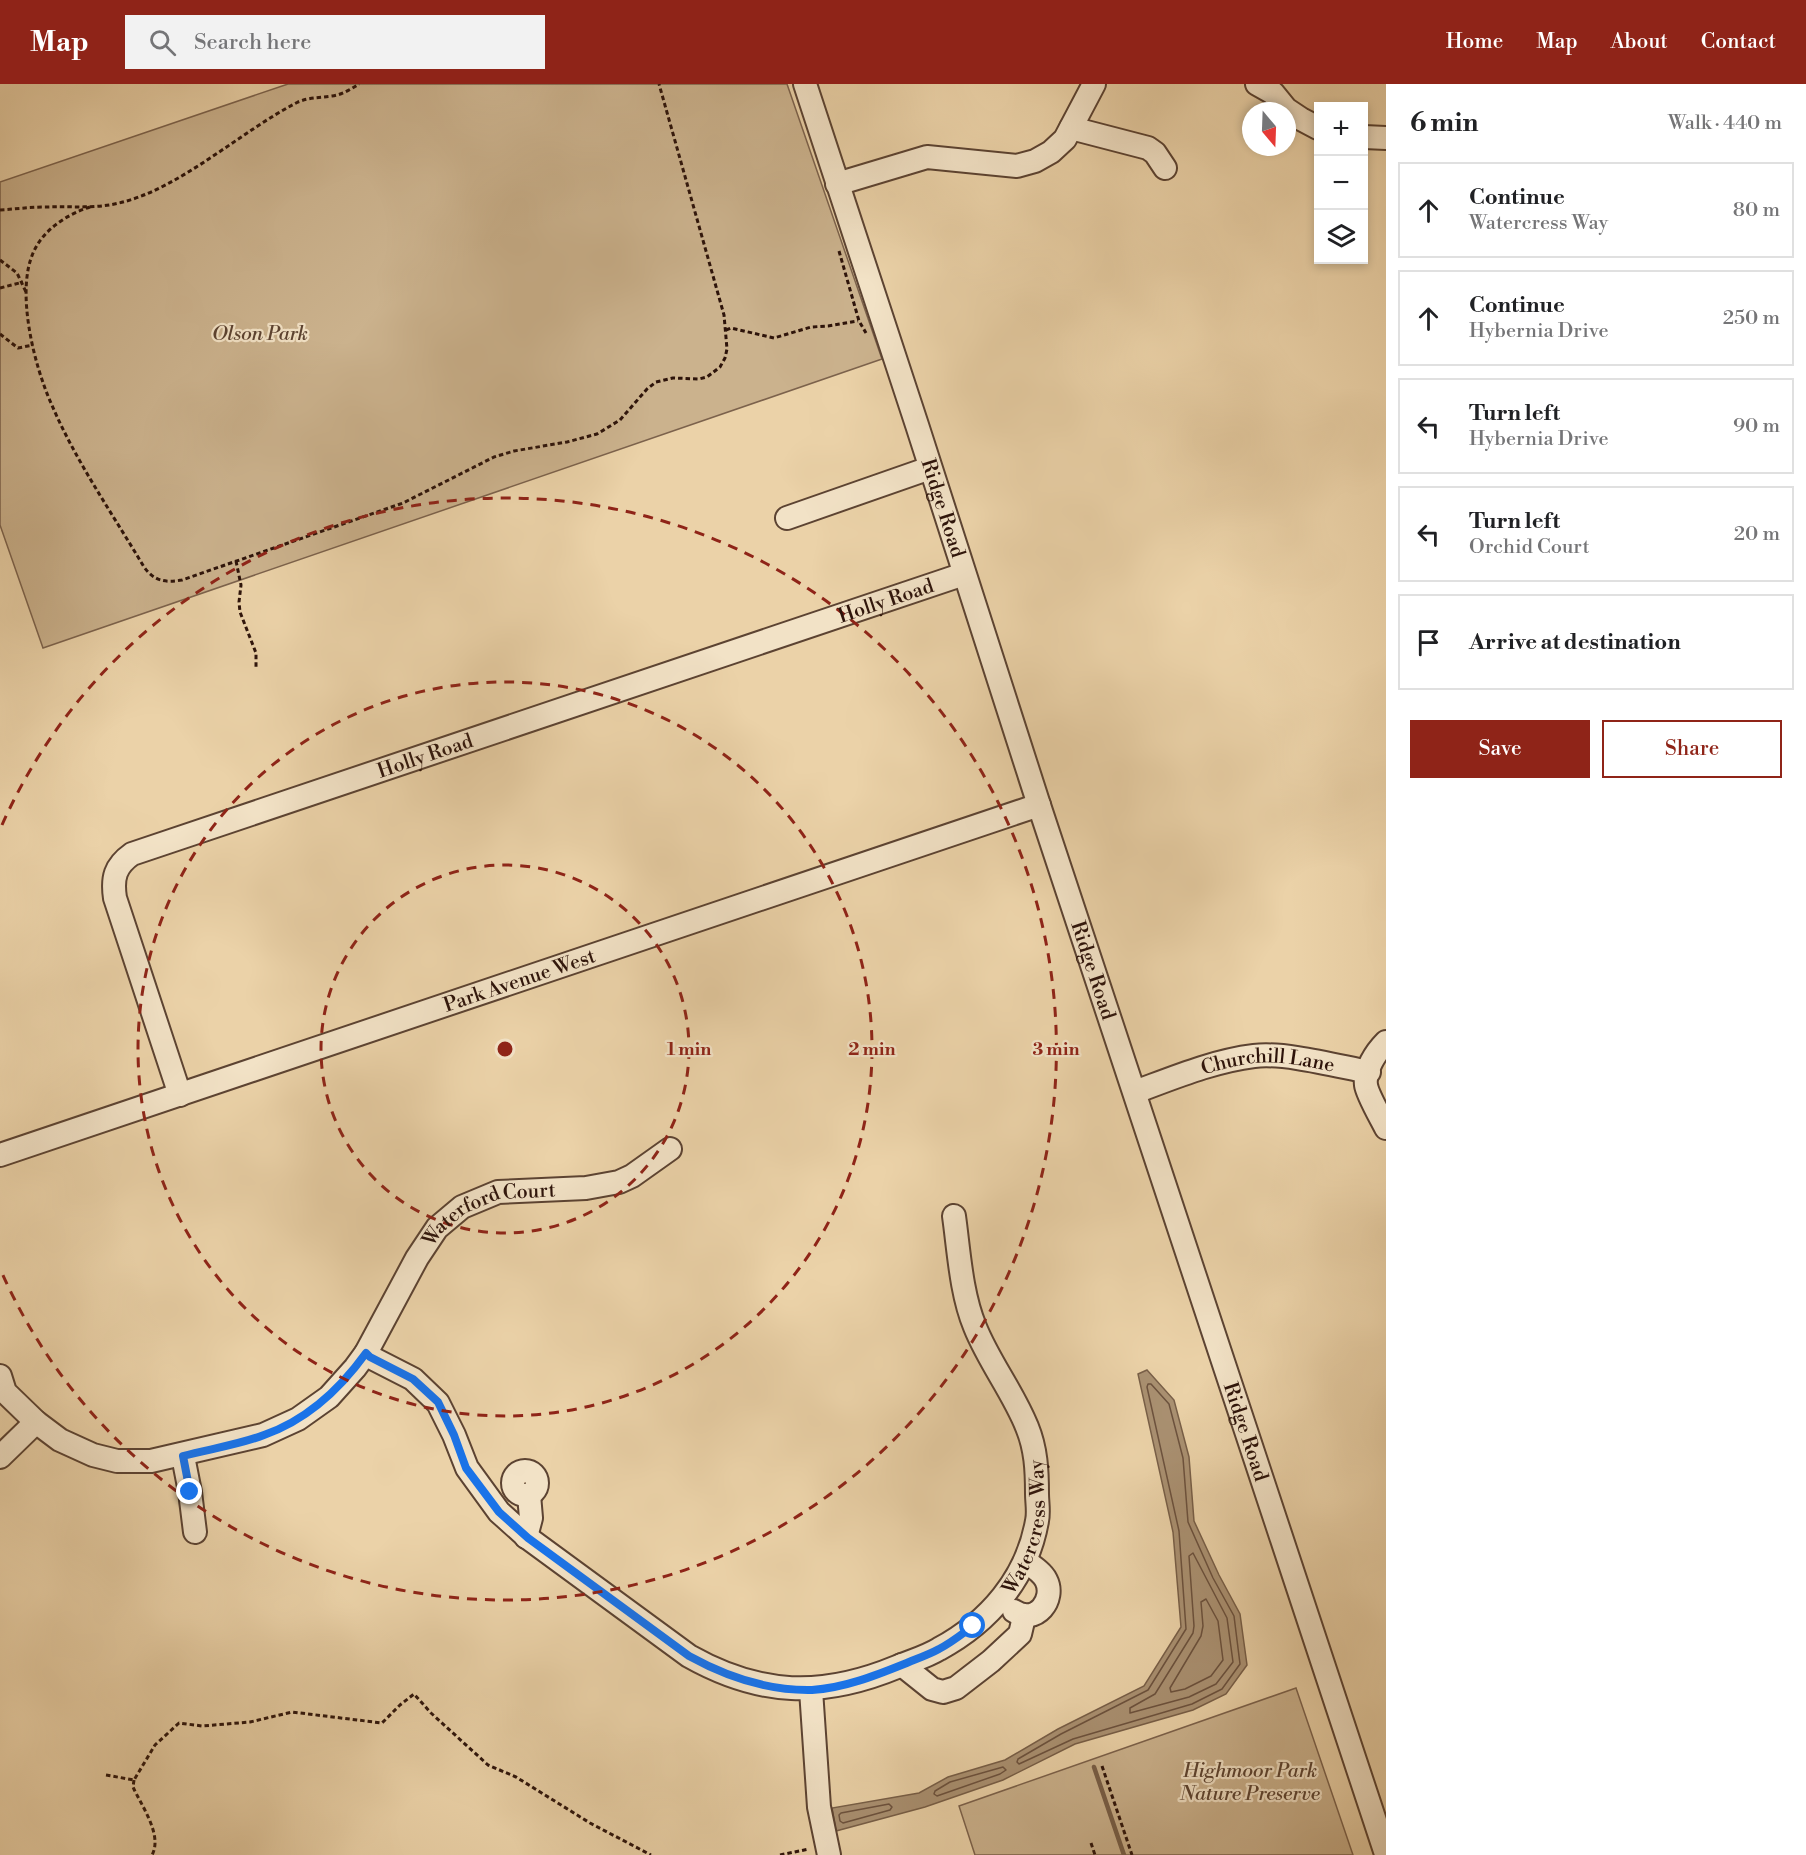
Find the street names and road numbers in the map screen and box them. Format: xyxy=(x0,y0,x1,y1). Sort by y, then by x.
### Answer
street label: Ridge Road xyxy=(915,456,970,562)
street label: Holly Road xyxy=(835,574,938,630)
street label: Holly Road xyxy=(374,729,477,785)
street label: Ridge Road xyxy=(1064,918,1120,1024)
street label: Park Avenue West xyxy=(441,944,599,1019)
street label: Churchill Lane xyxy=(1198,1044,1337,1081)
street label: Waterford Court xyxy=(417,1178,556,1252)
street label: Ridge Road xyxy=(1217,1379,1273,1485)
street label: Watercress Way xyxy=(997,1458,1052,1601)

